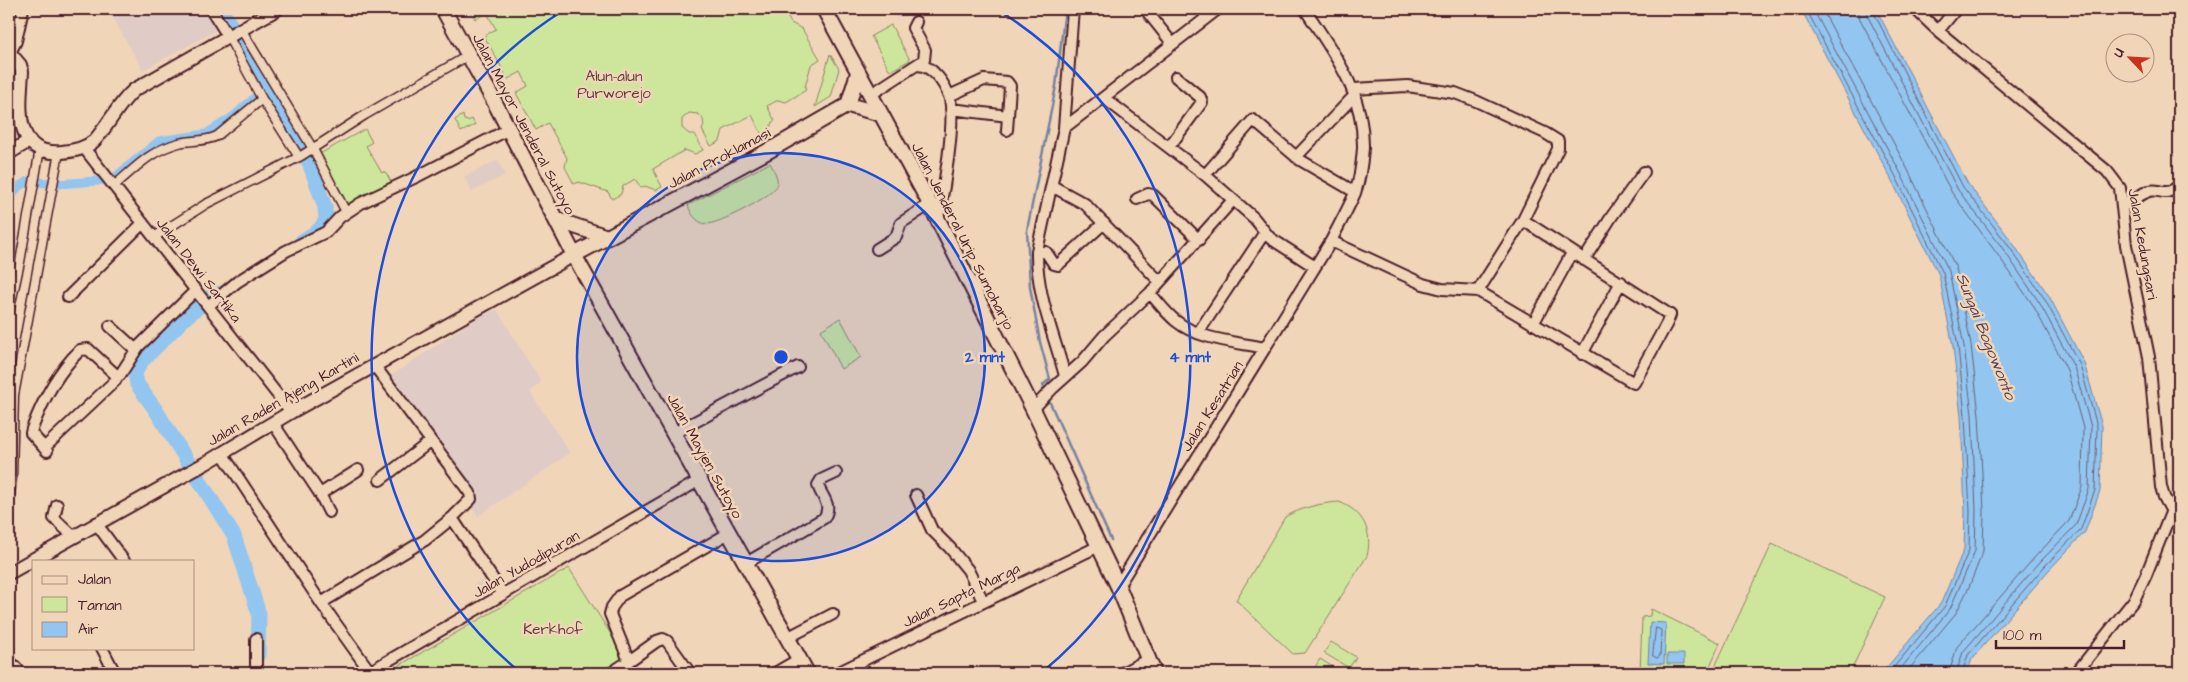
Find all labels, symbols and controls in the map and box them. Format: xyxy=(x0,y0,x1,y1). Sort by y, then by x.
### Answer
street label: Jalan Mayor Jenderal Sutoyo xyxy=(466,30,581,219)
north arrow xyxy=(2106,32,2156,82)
text: U xyxy=(2108,45,2130,61)
park label: Alun-alun Purworejo xyxy=(577,66,651,104)
street label: Jalan Proklamasi xyxy=(664,122,775,194)
street label: Jalan Jenderal Urip Sumoharjo xyxy=(906,139,1019,334)
street label: Jalan Kedungsari xyxy=(2121,187,2163,302)
street label: Jalan Dewi Sartika xyxy=(151,213,247,328)
water label: Sungai Bogowonto xyxy=(1950,270,2022,404)
street label: Jalan Raden Ajeng Kartini xyxy=(204,347,364,452)
text: 2 mnt xyxy=(964,347,1006,368)
text: 4 mnt xyxy=(1169,347,1212,368)
centre of rings xyxy=(772,348,790,366)
street label: Jalan Kesatrian xyxy=(1176,357,1249,456)
street label: Jalan Mayjen Sutoyo xyxy=(661,390,748,524)
street label: Jalan Yudodipuran xyxy=(469,525,584,604)
street label: Jalan Sapta Marga xyxy=(899,558,1024,634)
legend xyxy=(32,560,195,650)
text: Jalan xyxy=(78,569,112,590)
text: Taman xyxy=(78,595,122,616)
scale bar xyxy=(1996,617,2123,649)
text: Air xyxy=(78,619,98,640)
park label: Kerkhof xyxy=(523,619,583,640)
text: 100 m xyxy=(2003,625,2042,646)

